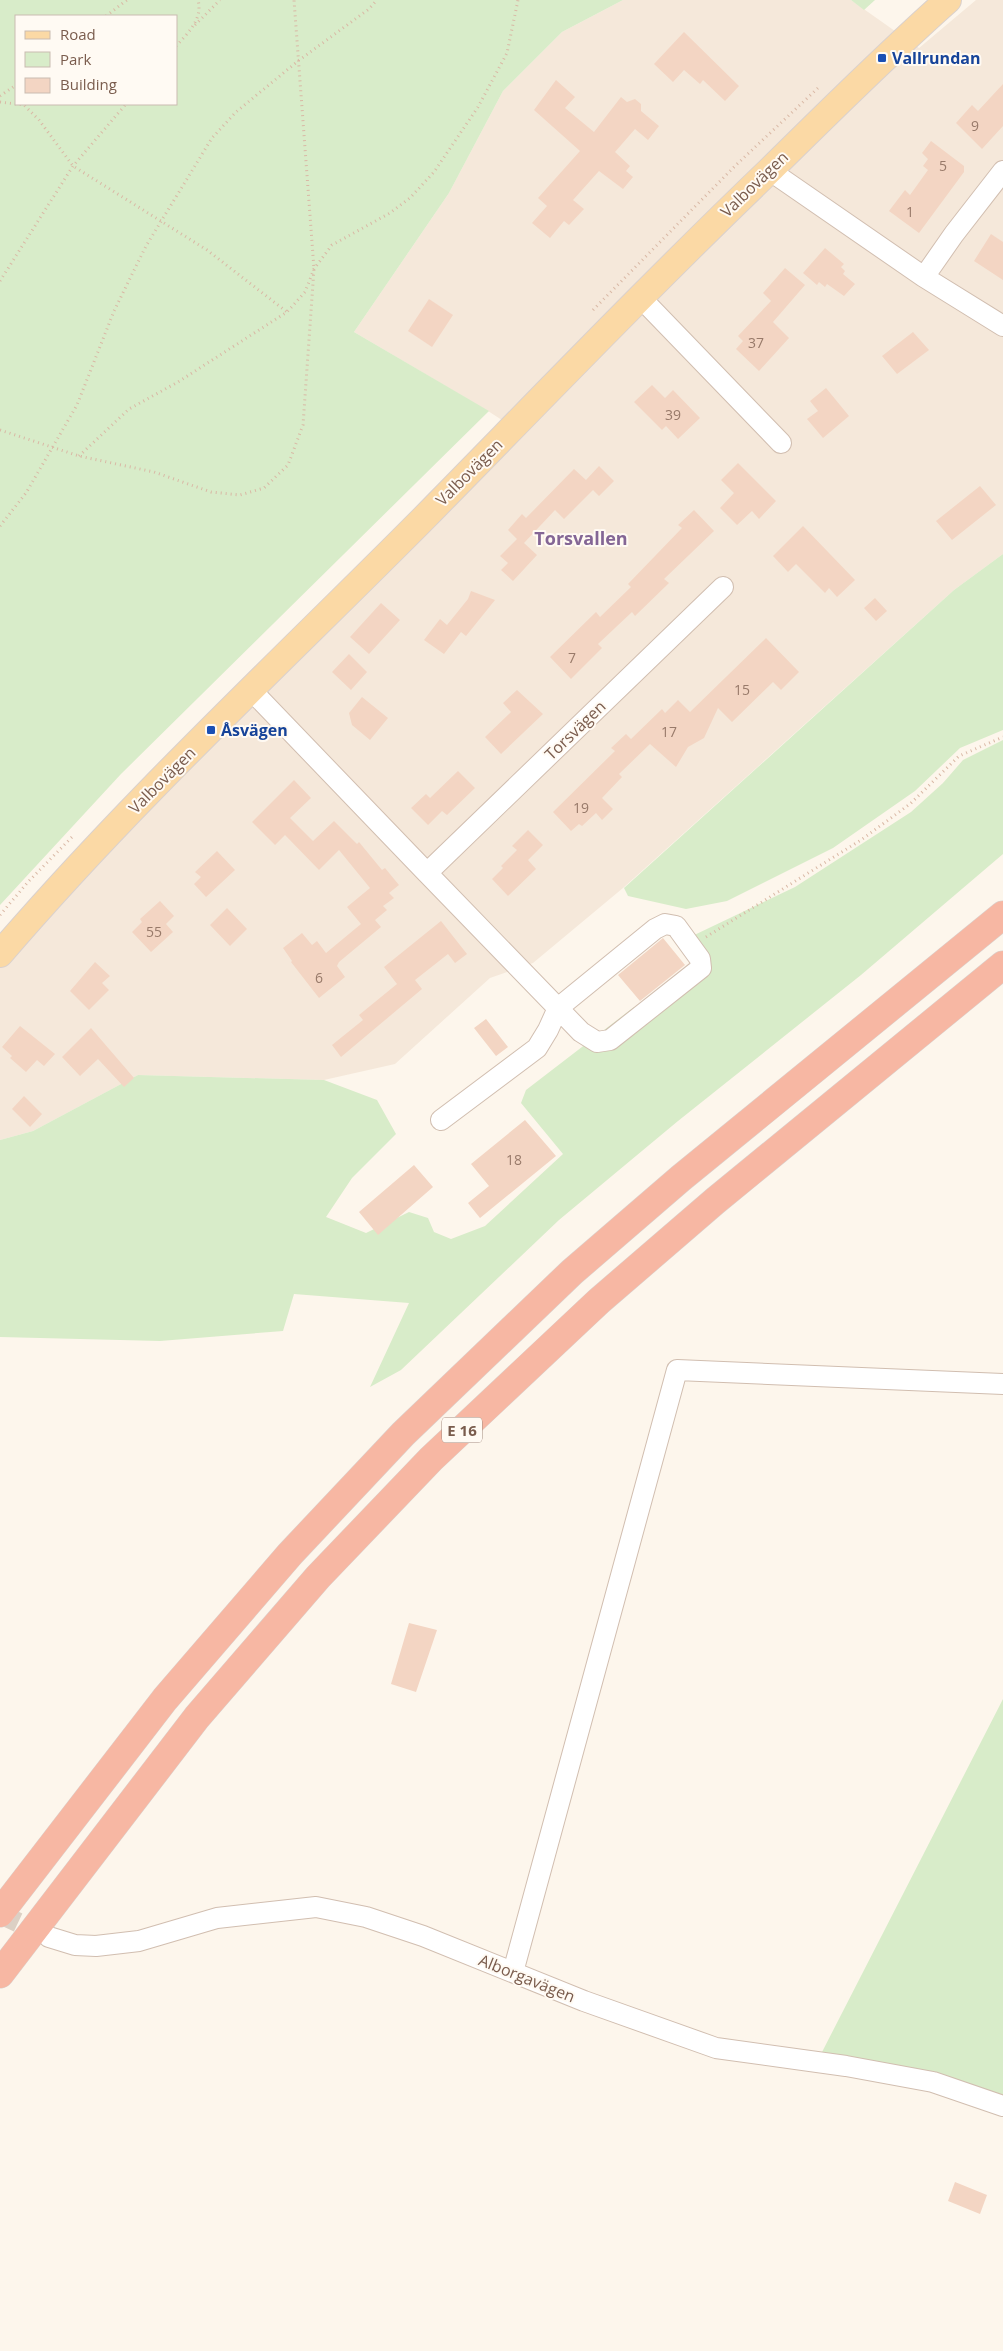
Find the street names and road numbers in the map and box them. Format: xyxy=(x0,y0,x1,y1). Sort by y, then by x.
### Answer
street label: Valbovägen xyxy=(715,146,793,222)
street label: Valbovägen xyxy=(431,434,507,510)
street label: Torsvägen xyxy=(540,695,610,765)
street label: Valbovägen xyxy=(124,742,200,818)
road number: E 16 xyxy=(442,1418,482,1442)
street label: Alborgavägen xyxy=(476,1949,578,2007)

